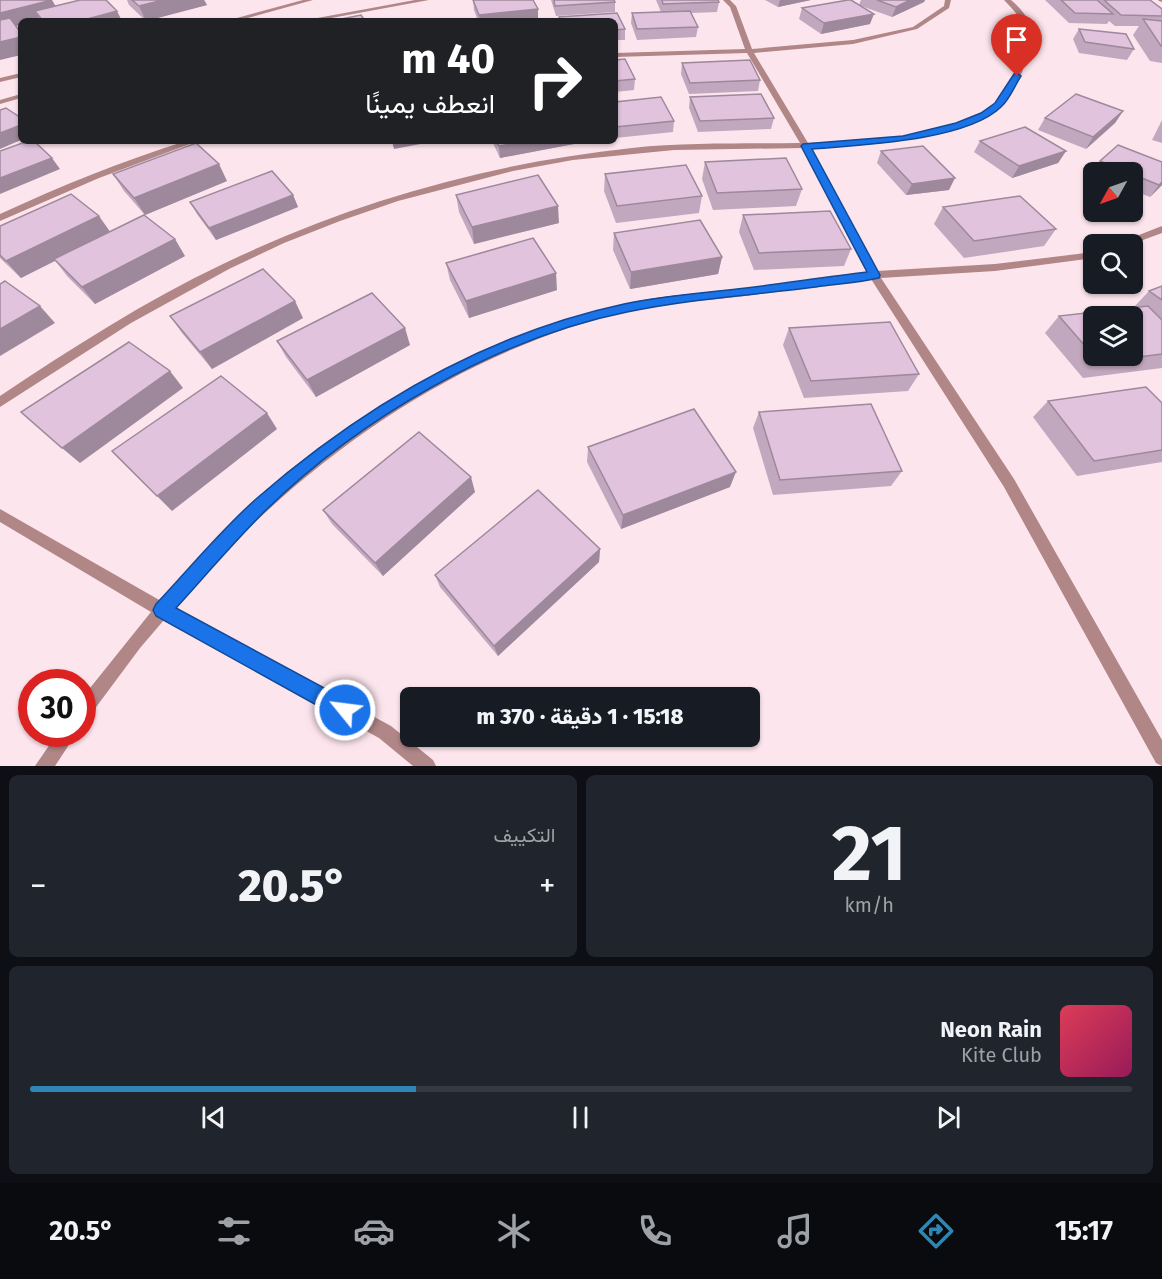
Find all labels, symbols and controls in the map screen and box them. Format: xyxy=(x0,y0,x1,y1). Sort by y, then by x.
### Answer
pin xyxy=(991,14,1042,76)
icon: arrive xyxy=(1000,23,1033,56)
text: 40 m xyxy=(401,34,495,84)
icon: right xyxy=(516,42,594,120)
text: انعطف يمينًا xyxy=(365,88,495,120)
north arrow xyxy=(1083,162,1143,222)
map controls xyxy=(1083,162,1143,366)
button: search xyxy=(1083,234,1143,294)
button: layers xyxy=(1083,306,1143,366)
speed limit sign: 30 xyxy=(18,669,96,747)
position arrow xyxy=(313,678,377,742)
text: 15:18 · 1 دقيقة · 370 m xyxy=(477,703,683,730)
text: 21 xyxy=(832,807,907,901)
text: التكييف xyxy=(493,823,556,847)
text: 20.5° xyxy=(238,859,347,913)
text: − xyxy=(30,866,47,906)
text: + xyxy=(539,866,555,906)
text: km/h xyxy=(845,893,894,917)
text: Neon Rain xyxy=(940,1016,1042,1043)
text: Kite Club xyxy=(961,1043,1042,1067)
icon: previous xyxy=(197,1101,230,1134)
icon: pause xyxy=(564,1101,597,1134)
icon: next xyxy=(932,1101,965,1134)
icon: filters xyxy=(213,1210,255,1252)
icon: car xyxy=(353,1210,395,1252)
icon: climate xyxy=(493,1210,535,1252)
icon: phone xyxy=(634,1210,676,1252)
icon: music xyxy=(774,1210,816,1252)
icon: directions xyxy=(915,1210,957,1252)
text: 20.5° xyxy=(49,1215,114,1247)
text: 15:17 xyxy=(1055,1215,1113,1247)

